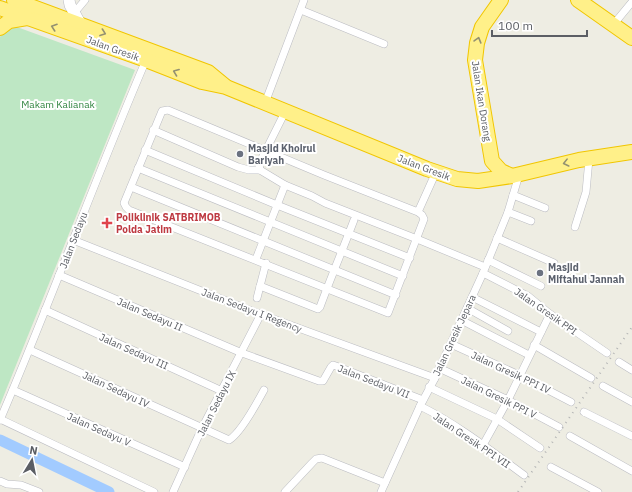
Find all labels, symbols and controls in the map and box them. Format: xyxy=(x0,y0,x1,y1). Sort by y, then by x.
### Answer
scale bar xyxy=(492,12,587,38)
text: 100 m xyxy=(498,18,533,33)
one-way arrow xyxy=(51,24,58,32)
one-way arrow xyxy=(99,28,106,37)
street label: Jalan Gresik xyxy=(85,33,142,64)
one-way arrow xyxy=(473,37,482,44)
street label: Jalan Ikan Dorang xyxy=(469,60,494,143)
one-way arrow xyxy=(173,69,180,77)
park label: Makam Kalianak xyxy=(21,98,95,111)
place label: Masjid Khoirul Bariyah xyxy=(248,142,316,167)
marker: Masjid Khoirul Bariyah xyxy=(235,149,245,159)
street label: Jalan Gresik xyxy=(396,151,453,184)
one-way arrow xyxy=(563,159,569,167)
street label: Jalan Sedayu xyxy=(57,210,90,270)
place label: Poliklinik SATBRIMOB Polda Jatim xyxy=(116,211,221,236)
marker: Poliklinik SATBRIMOB Polda Jatim xyxy=(101,217,113,229)
place label: Masjid Miftahul Jannah xyxy=(548,261,624,286)
marker: Masjid Miftahul Jannah xyxy=(535,268,545,278)
street label: Jalan Sedayu I Regency xyxy=(200,285,304,336)
street label: Jalan Gresik PPI xyxy=(512,285,580,338)
street label: Jalan Gresik Jepara xyxy=(430,292,479,378)
street label: Jalan Sedayu II xyxy=(115,295,185,334)
street label: Jalan Sedayu III xyxy=(97,330,170,372)
street label: Jalan Gresik PPI IV xyxy=(469,348,553,397)
street label: Jalan Sedayu VII xyxy=(336,362,412,401)
street label: Jalan Sedayu IV xyxy=(80,368,151,411)
street label: Jalan Sedayu IX xyxy=(194,368,239,438)
street label: Jalan Gresik PPI V xyxy=(459,374,539,421)
street label: Jalan Sedayu V xyxy=(65,410,133,449)
street label: Jalan Gresik PPI VII xyxy=(431,410,513,471)
north arrow xyxy=(12,440,52,480)
text: N xyxy=(29,443,39,458)

